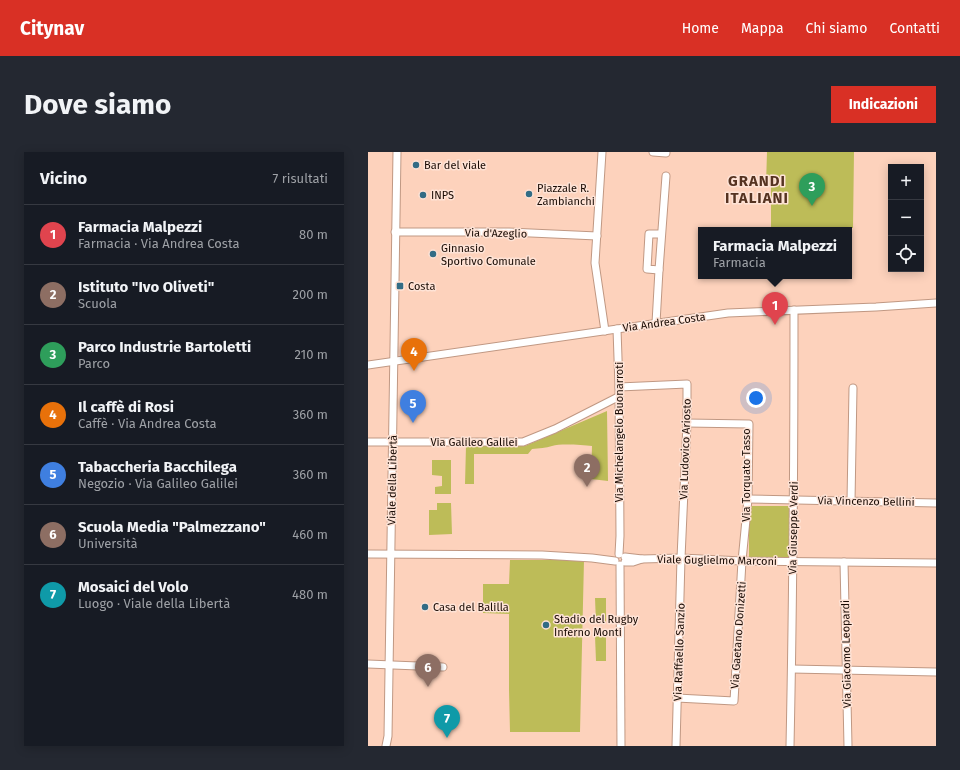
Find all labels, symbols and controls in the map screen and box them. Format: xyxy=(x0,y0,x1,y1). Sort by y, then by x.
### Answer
text: Citynav xyxy=(20,17,84,40)
text: Home xyxy=(682,20,719,37)
text: Mappa xyxy=(741,20,784,37)
text: Chi siamo xyxy=(806,20,867,37)
text: Contatti xyxy=(889,20,940,37)
button: Indicazioni xyxy=(831,86,936,123)
text: Dove siamo xyxy=(24,88,171,121)
place label: Bar del viale xyxy=(424,159,486,172)
marker: Bar del viale xyxy=(411,160,421,170)
map controls xyxy=(888,164,924,272)
button: + xyxy=(888,164,924,200)
text: Vicino xyxy=(40,168,87,189)
text: 7 risultati xyxy=(273,171,328,186)
district label: GRANDI ITALIANI xyxy=(725,172,789,207)
pin: 3 xyxy=(799,173,825,206)
place label: Piazzale R. Zambianchi xyxy=(537,182,595,208)
place label: INPS xyxy=(431,189,454,202)
marker: Piazzale R. Zambianchi xyxy=(524,189,534,199)
marker: INPS xyxy=(418,190,428,200)
button: − xyxy=(888,200,924,236)
text: Farmacia Malpezzi xyxy=(78,218,202,236)
street label: Via d'Azeglio xyxy=(465,226,527,241)
text: 1 xyxy=(50,227,56,242)
text: 80 m xyxy=(299,227,328,242)
popup xyxy=(698,227,852,279)
text: Farmacia · Via Andrea Costa xyxy=(78,236,240,251)
button: locate xyxy=(888,236,924,272)
text: Farmacia Malpezzi xyxy=(713,237,837,255)
place label: Ginnasio Sportivo Comunale xyxy=(441,242,536,268)
marker: Ginnasio Sportivo Comunale xyxy=(428,249,438,259)
text: Farmacia xyxy=(713,255,766,270)
text: Istituto "Ivo Oliveti" xyxy=(78,278,214,296)
place label: Costa xyxy=(408,280,435,293)
marker: Costa xyxy=(395,281,405,291)
text: 2 xyxy=(50,287,56,302)
text: 200 m xyxy=(292,287,328,302)
pin: 1 xyxy=(762,292,788,325)
text: Scuola xyxy=(78,296,117,311)
street label: Via Andrea Costa xyxy=(622,310,706,335)
text: Parco Industrie Bartoletti xyxy=(78,338,251,356)
pin: 4 xyxy=(401,338,427,371)
text: 3 xyxy=(50,347,56,362)
text: 210 m xyxy=(294,347,328,362)
text: Parco xyxy=(78,356,110,371)
street label: Via Michelangelo Buonarroti xyxy=(613,362,626,502)
your location xyxy=(746,388,766,408)
pin: 5 xyxy=(400,390,426,423)
text: Il caffè di Rosi xyxy=(78,398,174,416)
street label: Via Ludovico Ariosto xyxy=(677,398,694,500)
text: 4 xyxy=(49,407,57,422)
text: 360 m xyxy=(293,407,328,422)
text: Caffè · Via Andrea Costa xyxy=(78,416,217,431)
street label: Via Torquato Tasso xyxy=(740,428,753,522)
street label: Viale della Libertà xyxy=(385,435,400,525)
street label: Via Galileo Galilei xyxy=(430,436,518,449)
pin: 2 xyxy=(574,454,600,487)
text: Tabaccheria Bacchilega xyxy=(78,458,237,476)
text: 5 xyxy=(50,467,56,482)
text: 360 m xyxy=(293,467,328,482)
text: Negozio · Via Galileo Galilei xyxy=(78,476,238,491)
street label: Via Giuseppe Verdi xyxy=(786,481,801,575)
street label: Via Vincenzo Bellini xyxy=(817,494,915,509)
text: Scuola Media "Palmezzano" xyxy=(78,518,266,536)
text: 6 xyxy=(49,527,57,542)
text: 460 m xyxy=(292,527,328,542)
text: Università xyxy=(78,536,138,551)
street label: Viale Guglielmo Marconi xyxy=(657,553,777,568)
text: Mosaici del Volo xyxy=(78,578,188,596)
street label: Via Gaetano Donizetti xyxy=(728,581,749,689)
text: 7 xyxy=(50,587,56,602)
text: 480 m xyxy=(292,587,328,602)
text: Luogo · Viale della Libertà xyxy=(78,596,230,611)
street label: Via Giacomo Leopardi xyxy=(839,600,854,708)
place label: Casa del Balilla xyxy=(433,601,509,614)
marker: Casa del Balilla xyxy=(420,602,430,612)
street label: Via Raffaello Sanzio xyxy=(671,603,688,701)
place label: Stadio del Rugby Inferno Monti xyxy=(554,613,639,639)
marker: Stadio del Rugby Inferno Monti xyxy=(541,620,551,630)
pin: 6 xyxy=(415,654,441,687)
pin: 7 xyxy=(434,705,460,738)

